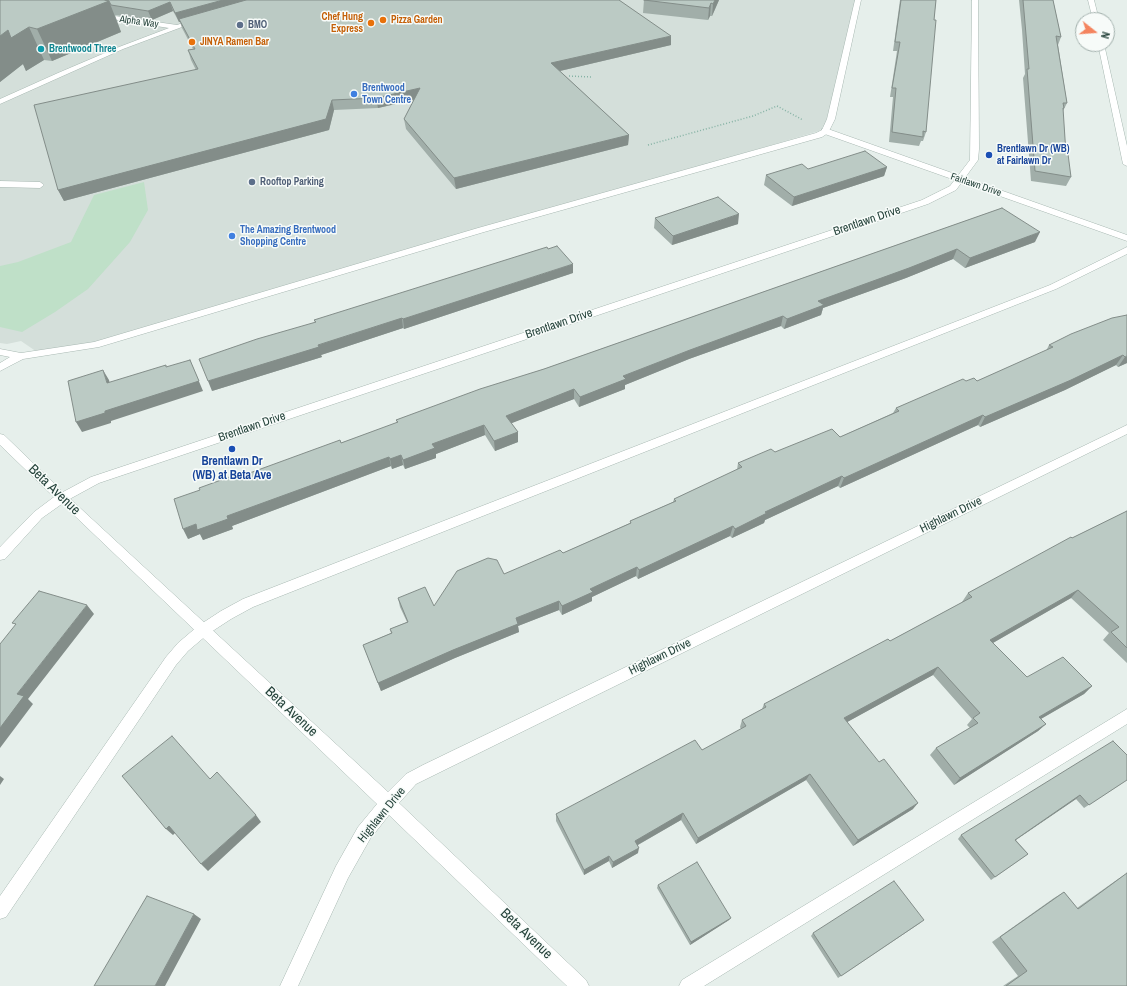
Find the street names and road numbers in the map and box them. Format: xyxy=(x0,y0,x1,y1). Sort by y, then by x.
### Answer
street label: Alpha Way xyxy=(119,13,159,31)
street label: Fairlawn Drive xyxy=(949,171,1003,199)
street label: Brentlawn Drive xyxy=(832,203,902,239)
street label: Brentlawn Drive xyxy=(524,306,594,342)
street label: Brentlawn Drive xyxy=(217,409,287,445)
street label: Beta Avenue xyxy=(25,461,83,519)
street label: Highlawn Drive xyxy=(918,494,984,536)
street label: Highlawn Drive xyxy=(627,636,693,678)
street label: Beta Avenue xyxy=(261,684,321,740)
street label: Highlawn Drive xyxy=(355,784,409,846)
street label: Beta Avenue xyxy=(497,905,555,963)

